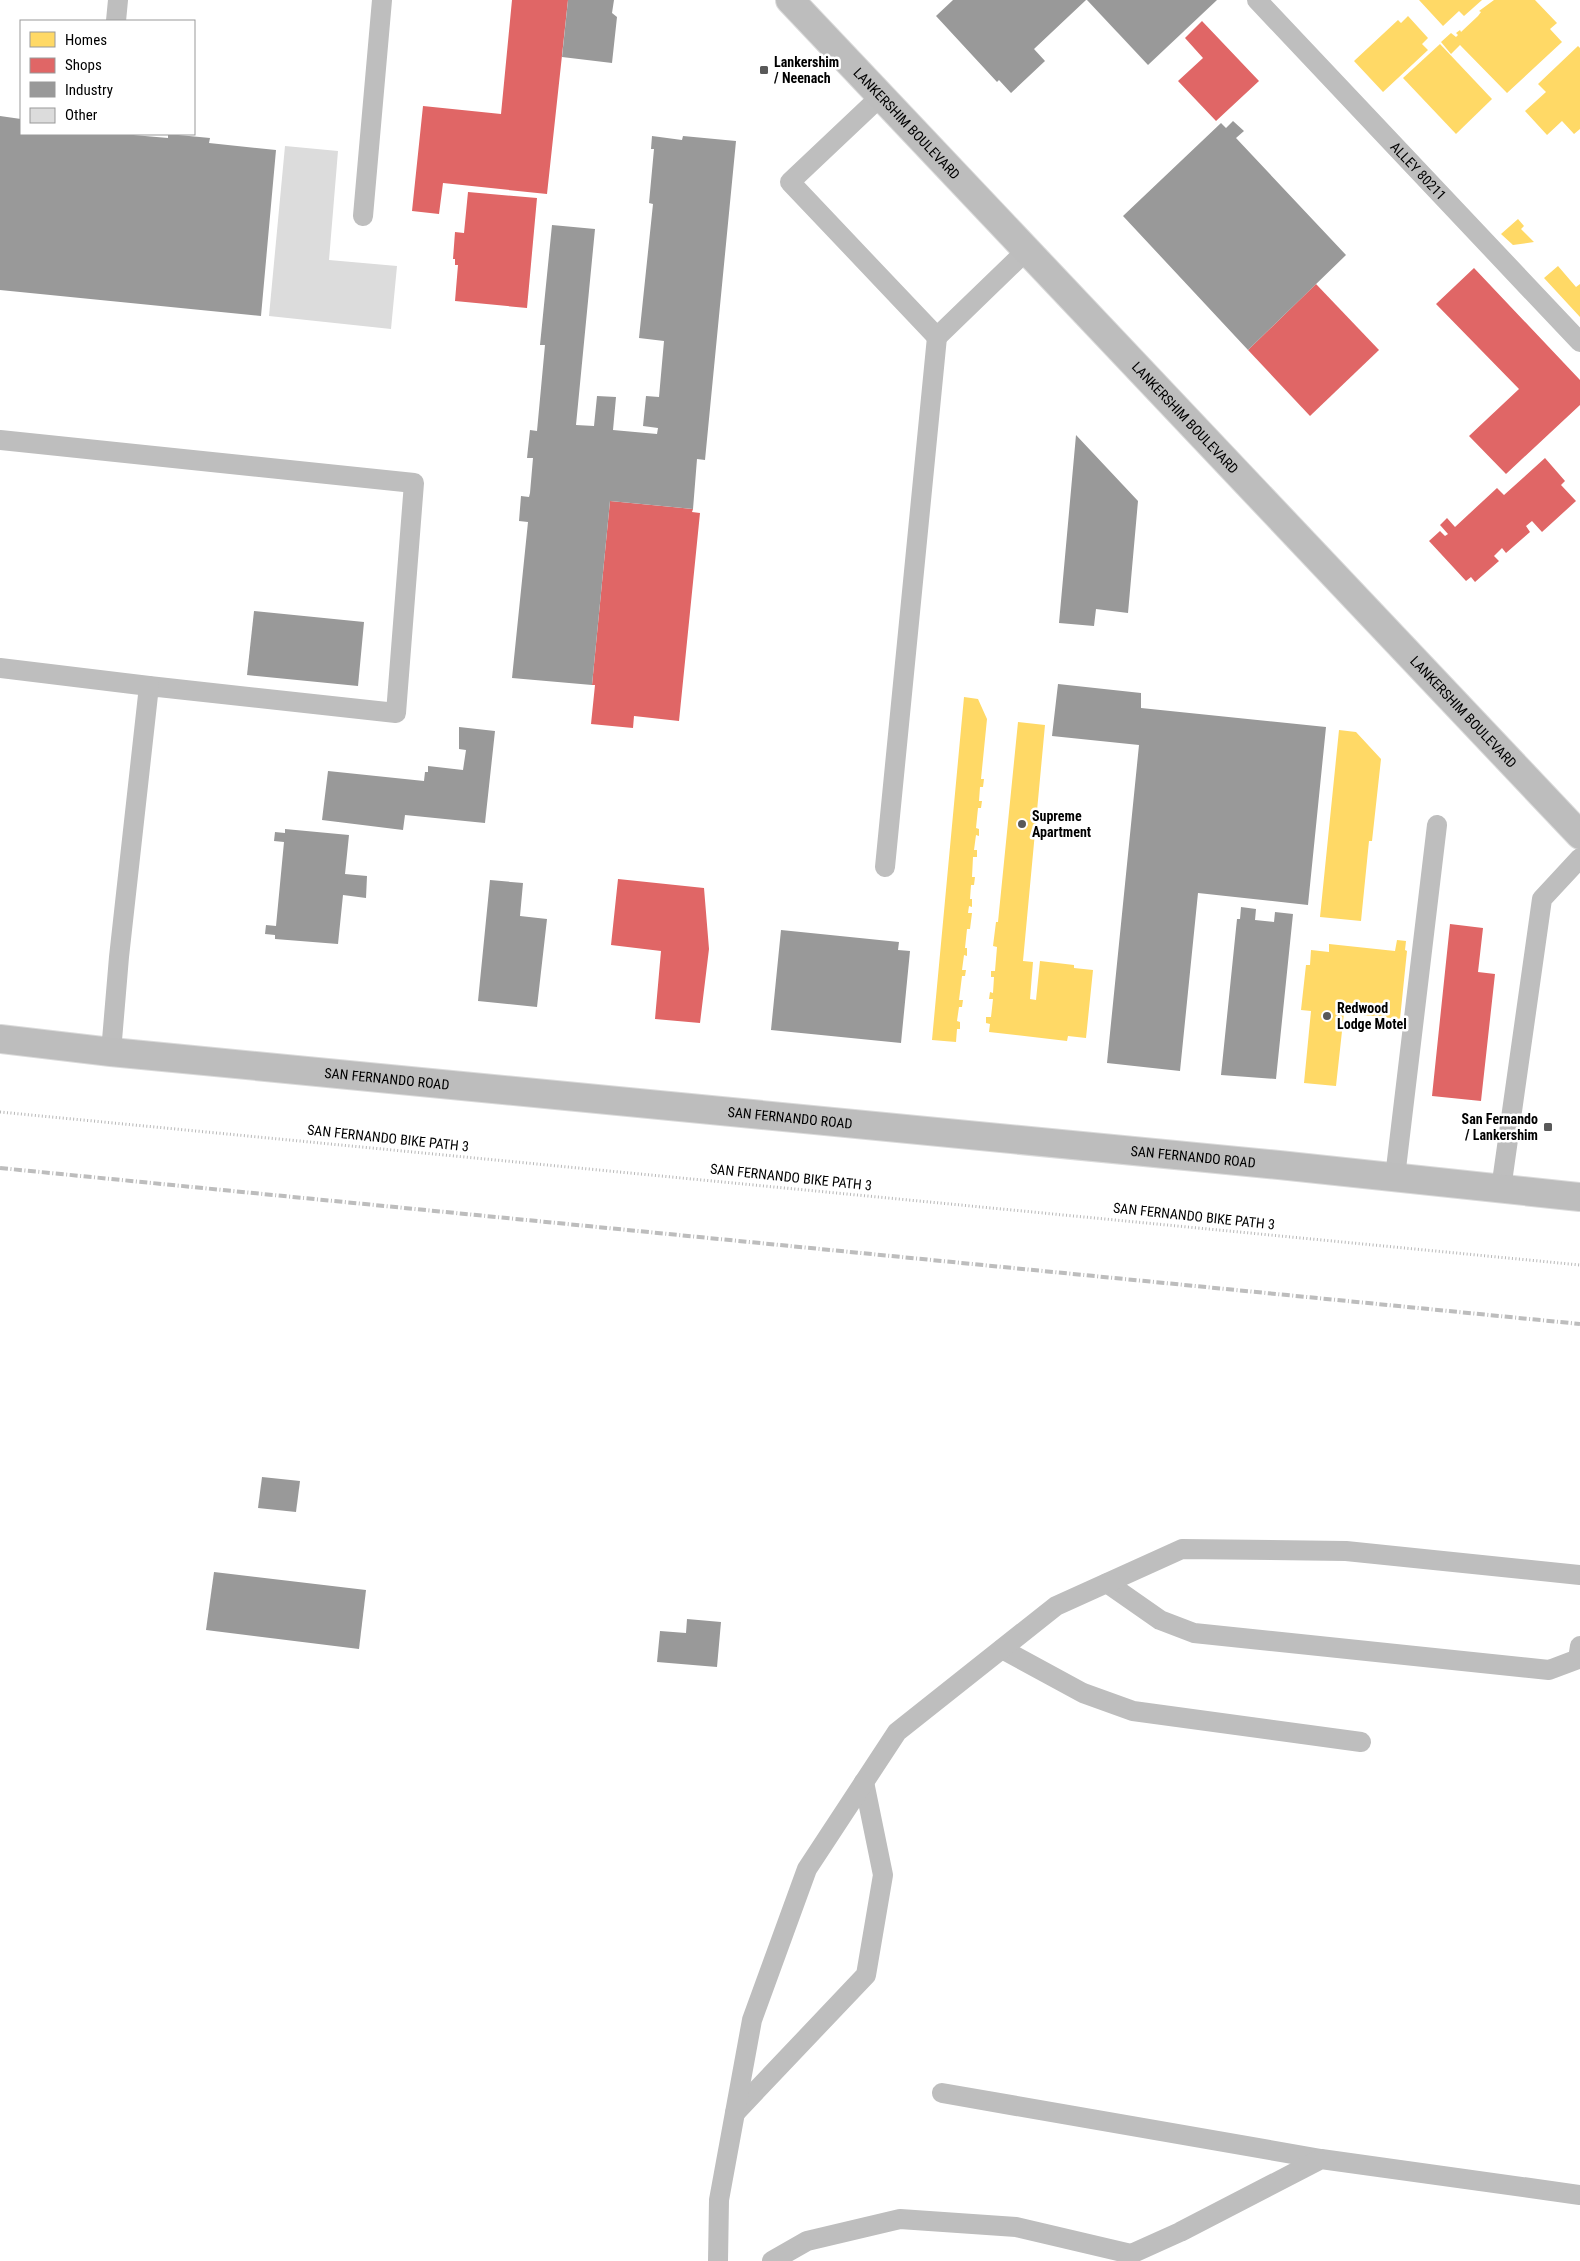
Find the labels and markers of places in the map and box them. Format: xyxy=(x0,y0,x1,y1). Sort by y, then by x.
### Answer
place label: Lankershim / Neenach xyxy=(774,54,839,86)
marker: Lankershim / Neenach xyxy=(758,64,770,76)
place label: Supreme Apartment xyxy=(1032,808,1091,840)
marker: Supreme Apartment xyxy=(1016,818,1028,830)
place label: Redwood Lodge Motel xyxy=(1337,1000,1407,1032)
marker: Redwood Lodge Motel xyxy=(1321,1010,1333,1022)
place label: San Fernando / Lankershim xyxy=(1462,1111,1538,1143)
marker: San Fernando / Lankershim xyxy=(1542,1121,1554,1133)

